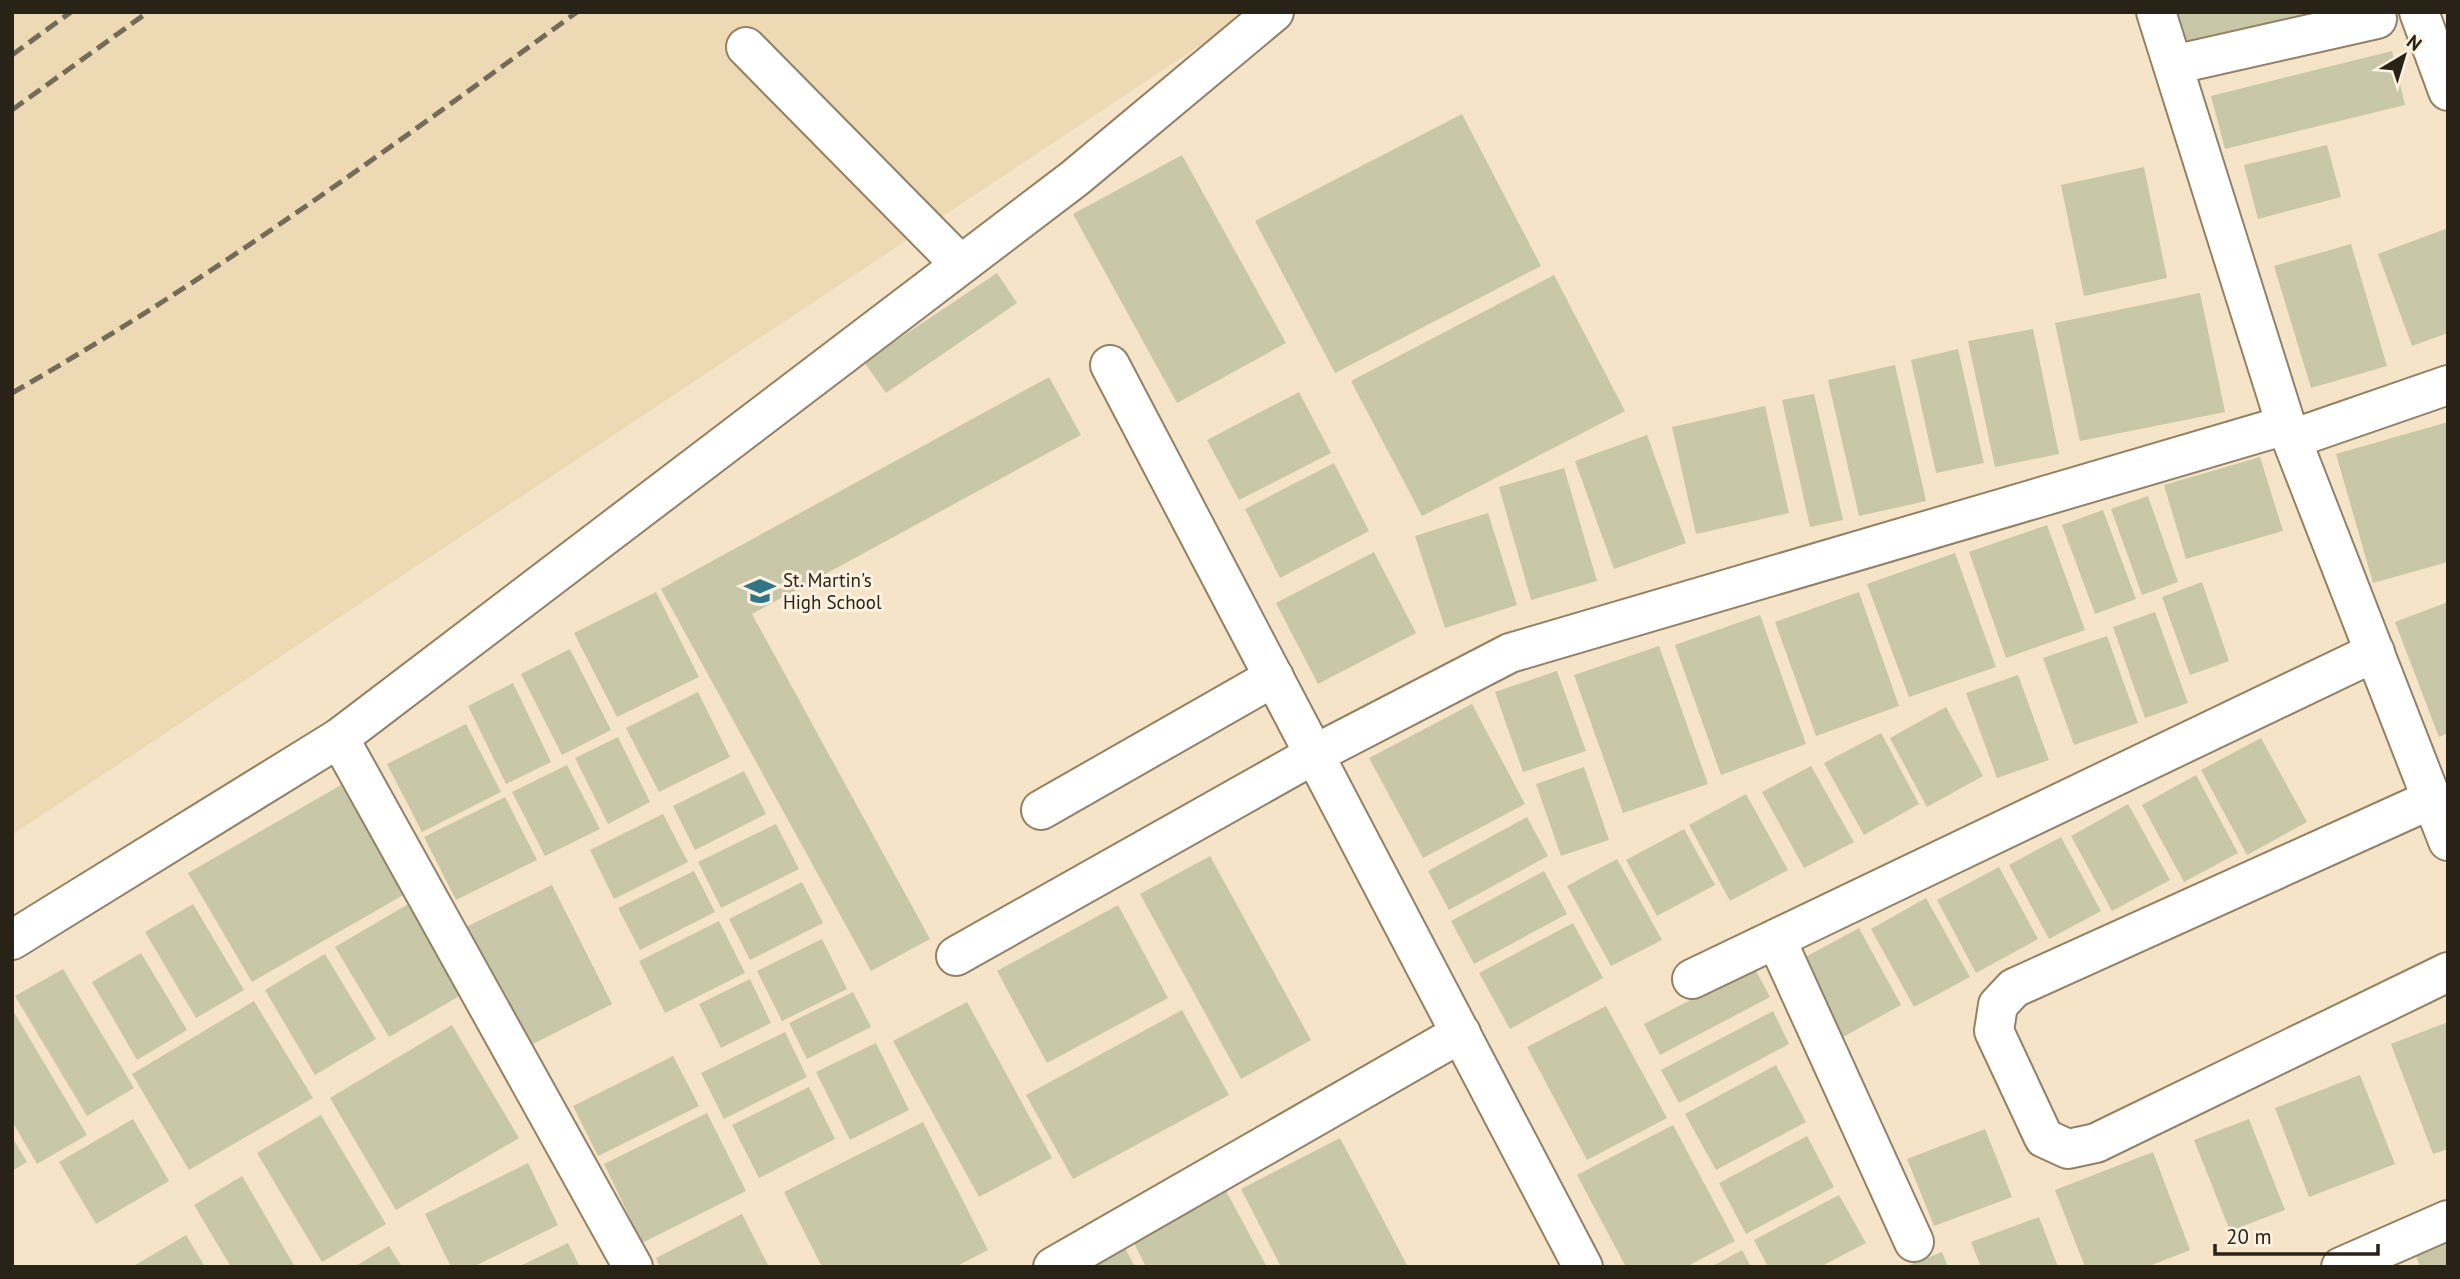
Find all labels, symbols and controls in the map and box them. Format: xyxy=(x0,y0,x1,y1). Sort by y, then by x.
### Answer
north arrow xyxy=(2369,21,2439,91)
text: N xyxy=(2402,29,2427,56)
place label: St. Martin's High School xyxy=(783,568,882,614)
school or university icon: St. Martin's High School xyxy=(743,574,777,608)
scale bar xyxy=(2215,1212,2378,1256)
text: 20 m xyxy=(2226,1223,2272,1250)

